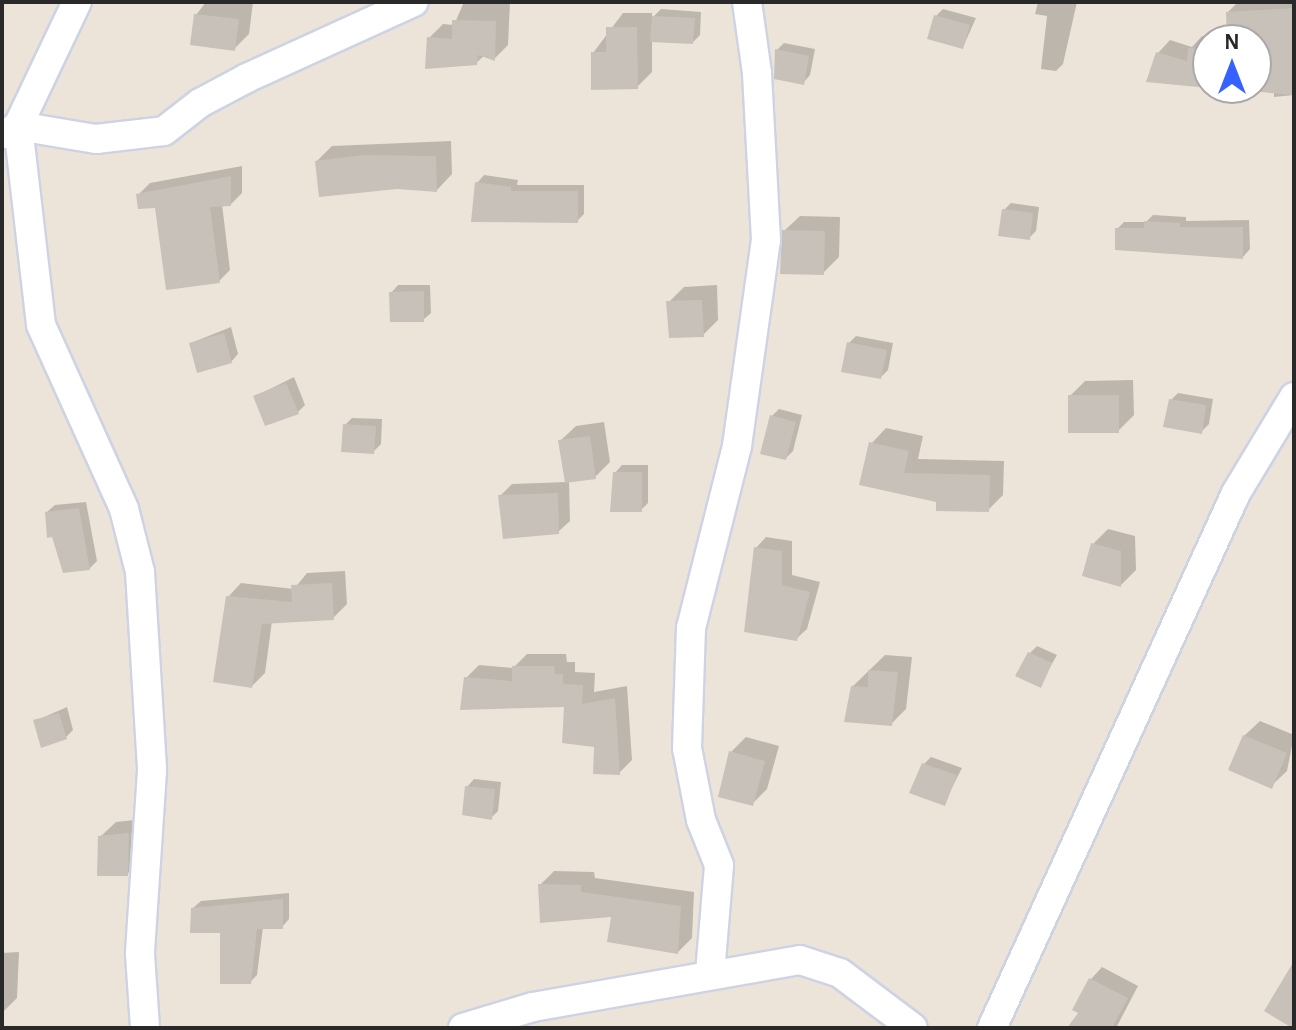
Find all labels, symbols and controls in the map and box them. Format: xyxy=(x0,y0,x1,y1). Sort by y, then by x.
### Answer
north arrow xyxy=(1192,24,1272,104)
text: N xyxy=(1224,31,1240,53)

